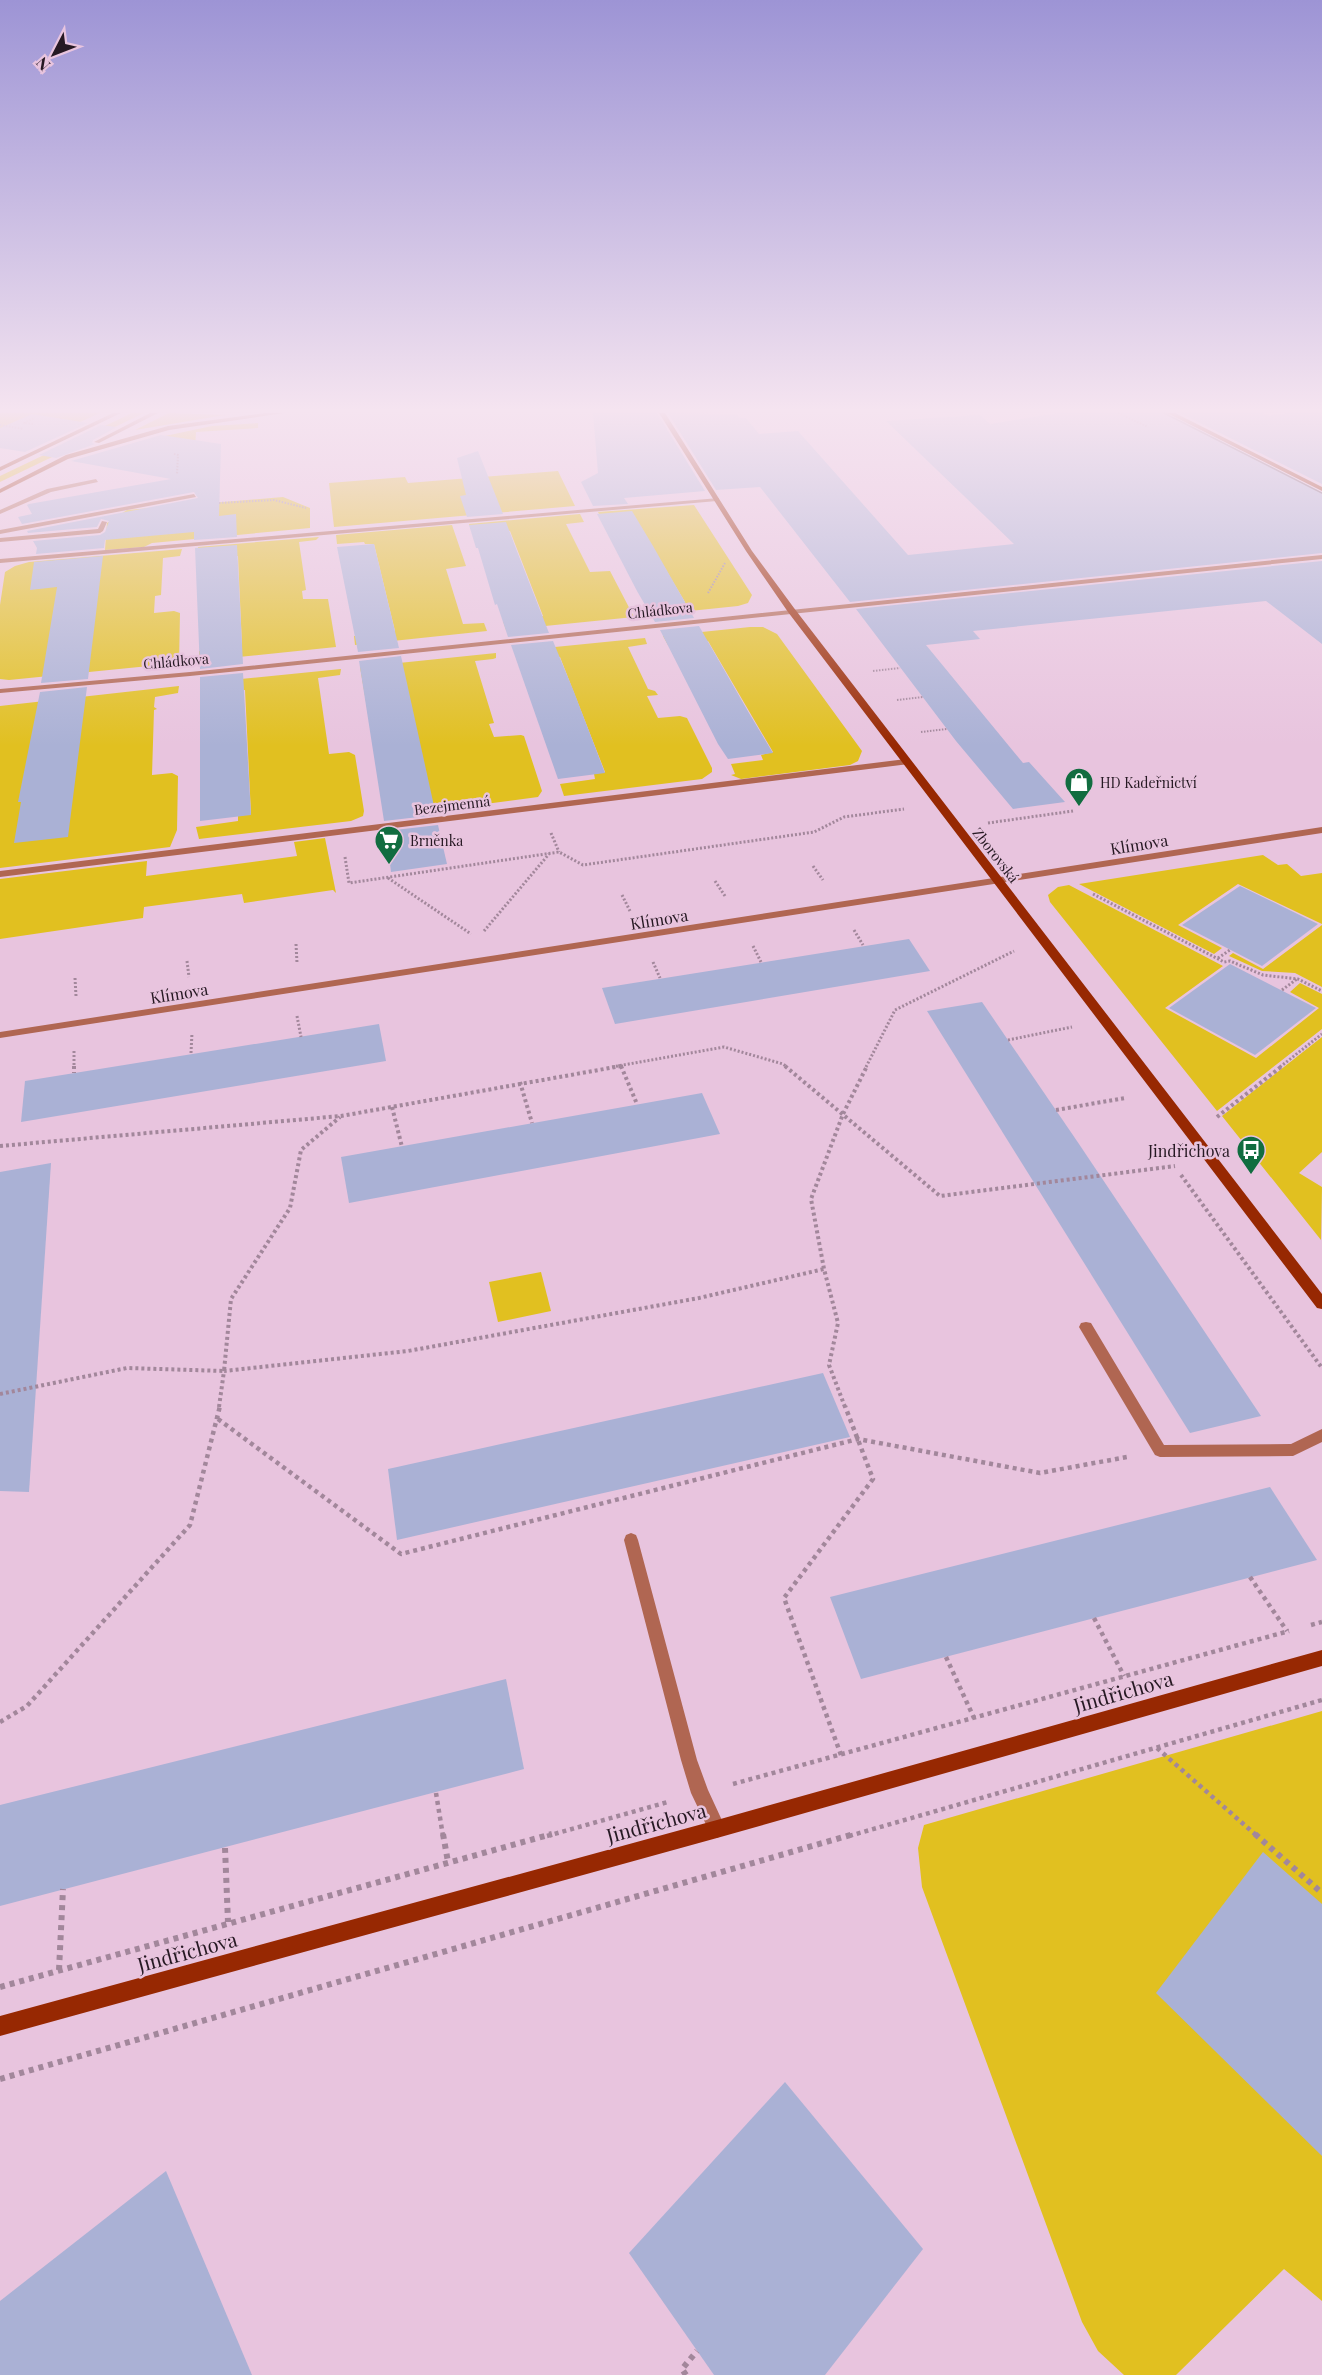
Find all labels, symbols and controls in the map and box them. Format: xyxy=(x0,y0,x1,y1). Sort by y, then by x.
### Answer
north arrow xyxy=(24,24,84,84)
text: N xyxy=(31,53,54,76)
street label: Chládkova xyxy=(626,597,694,623)
street label: Chládkova xyxy=(142,649,210,673)
shop icon: HD Kadeřnictví xyxy=(1063,766,1095,808)
place label: HD Kadeřnictví xyxy=(1100,773,1197,792)
street label: Bezejmenná xyxy=(413,791,491,819)
supermarket icon: Brněnka xyxy=(373,824,405,866)
street label: Zborovská xyxy=(969,824,1023,886)
street label: Klímova xyxy=(1109,829,1169,859)
place label: Brněnka xyxy=(410,831,463,850)
street label: Klímova xyxy=(629,904,689,934)
street label: Klímova xyxy=(149,978,209,1008)
bus stop icon: Jindřichova xyxy=(1235,1134,1267,1176)
place label: Jindřichova xyxy=(1147,1140,1230,1161)
street label: Jindřichova xyxy=(1069,1664,1176,1718)
street label: Jindřichova xyxy=(602,1796,709,1849)
street label: Jindřichova xyxy=(133,1925,240,1978)

